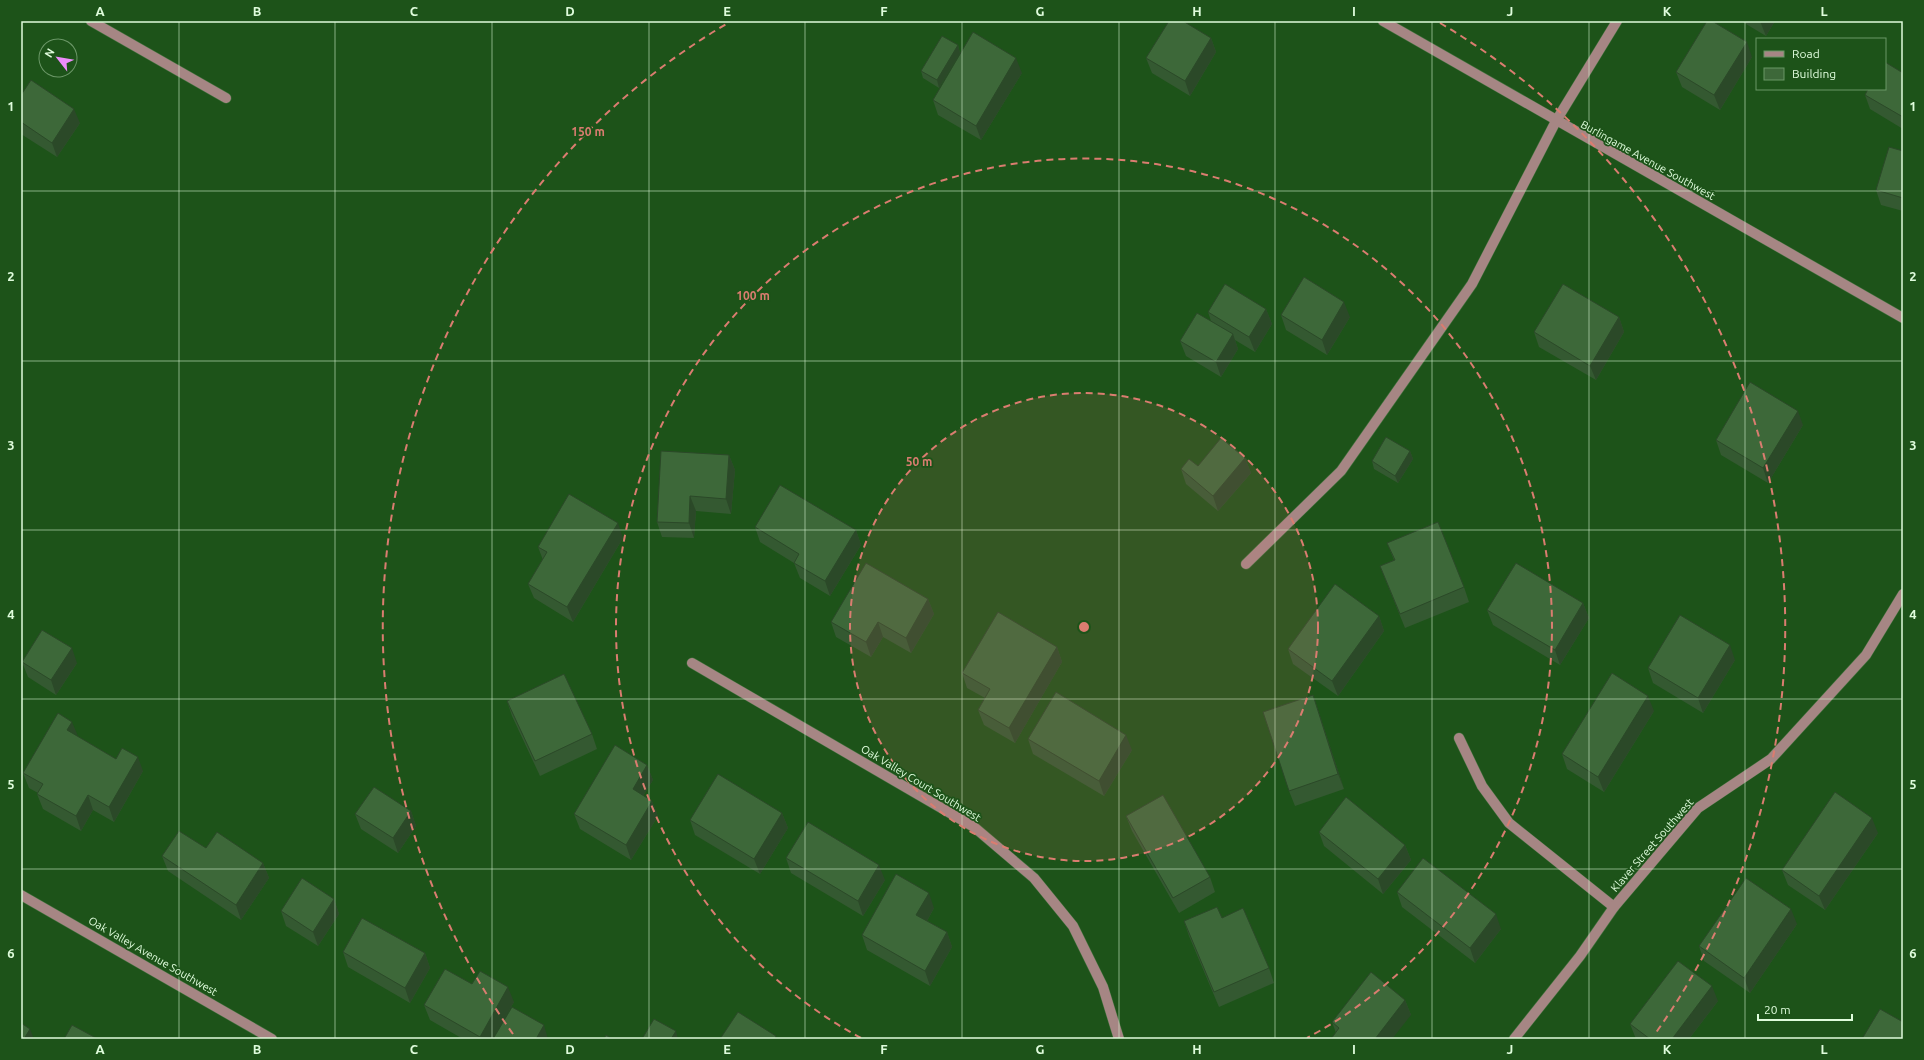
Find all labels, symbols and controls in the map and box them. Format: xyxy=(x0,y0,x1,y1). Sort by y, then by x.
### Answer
text: A xyxy=(95,4,105,18)
text: B xyxy=(253,4,262,18)
text: C xyxy=(410,4,419,18)
text: D xyxy=(565,4,575,18)
text: E xyxy=(723,4,731,18)
text: F xyxy=(880,4,888,18)
text: G xyxy=(1036,4,1045,18)
text: H xyxy=(1192,4,1202,18)
text: I xyxy=(1352,4,1356,18)
text: J xyxy=(1507,4,1513,18)
text: K xyxy=(1663,4,1672,18)
text: L xyxy=(1820,4,1828,18)
north arrow xyxy=(38,38,78,78)
legend xyxy=(1756,38,1886,90)
text: N xyxy=(42,46,57,59)
text: Road xyxy=(1792,47,1820,60)
text: Building xyxy=(1792,67,1836,80)
text: 1 xyxy=(7,99,15,113)
text: 1 xyxy=(1909,99,1917,113)
street label: Burlingame Avenue Southwest xyxy=(1579,118,1718,202)
text: 150 m xyxy=(571,125,605,138)
text: 2 xyxy=(7,269,15,283)
text: 2 xyxy=(1909,269,1917,283)
text: 100 m xyxy=(736,289,770,302)
text: 3 xyxy=(7,438,15,452)
text: 3 xyxy=(1909,438,1917,452)
text: 50 m xyxy=(906,455,932,468)
text: 4 xyxy=(7,607,15,621)
text: 4 xyxy=(1909,607,1917,621)
centre of rings xyxy=(1077,620,1091,634)
street label: Oak Valley Court Southwest xyxy=(859,742,984,824)
text: 5 xyxy=(7,777,15,791)
text: 5 xyxy=(1909,777,1917,791)
street label: Klaver Street Southwest xyxy=(1608,796,1696,894)
street label: Oak Valley Avenue Southwest xyxy=(86,914,220,998)
text: 6 xyxy=(7,946,15,960)
text: 6 xyxy=(1909,946,1917,960)
scale bar xyxy=(1758,996,1852,1022)
text: 20 m xyxy=(1764,1003,1791,1016)
text: A xyxy=(95,1042,105,1056)
text: B xyxy=(253,1042,262,1056)
text: C xyxy=(410,1042,419,1056)
text: D xyxy=(565,1042,575,1056)
text: E xyxy=(723,1042,731,1056)
text: F xyxy=(880,1042,888,1056)
text: G xyxy=(1036,1042,1045,1056)
text: H xyxy=(1192,1042,1202,1056)
text: I xyxy=(1352,1042,1356,1056)
text: J xyxy=(1507,1042,1513,1056)
text: K xyxy=(1663,1042,1672,1056)
text: L xyxy=(1820,1042,1828,1056)

